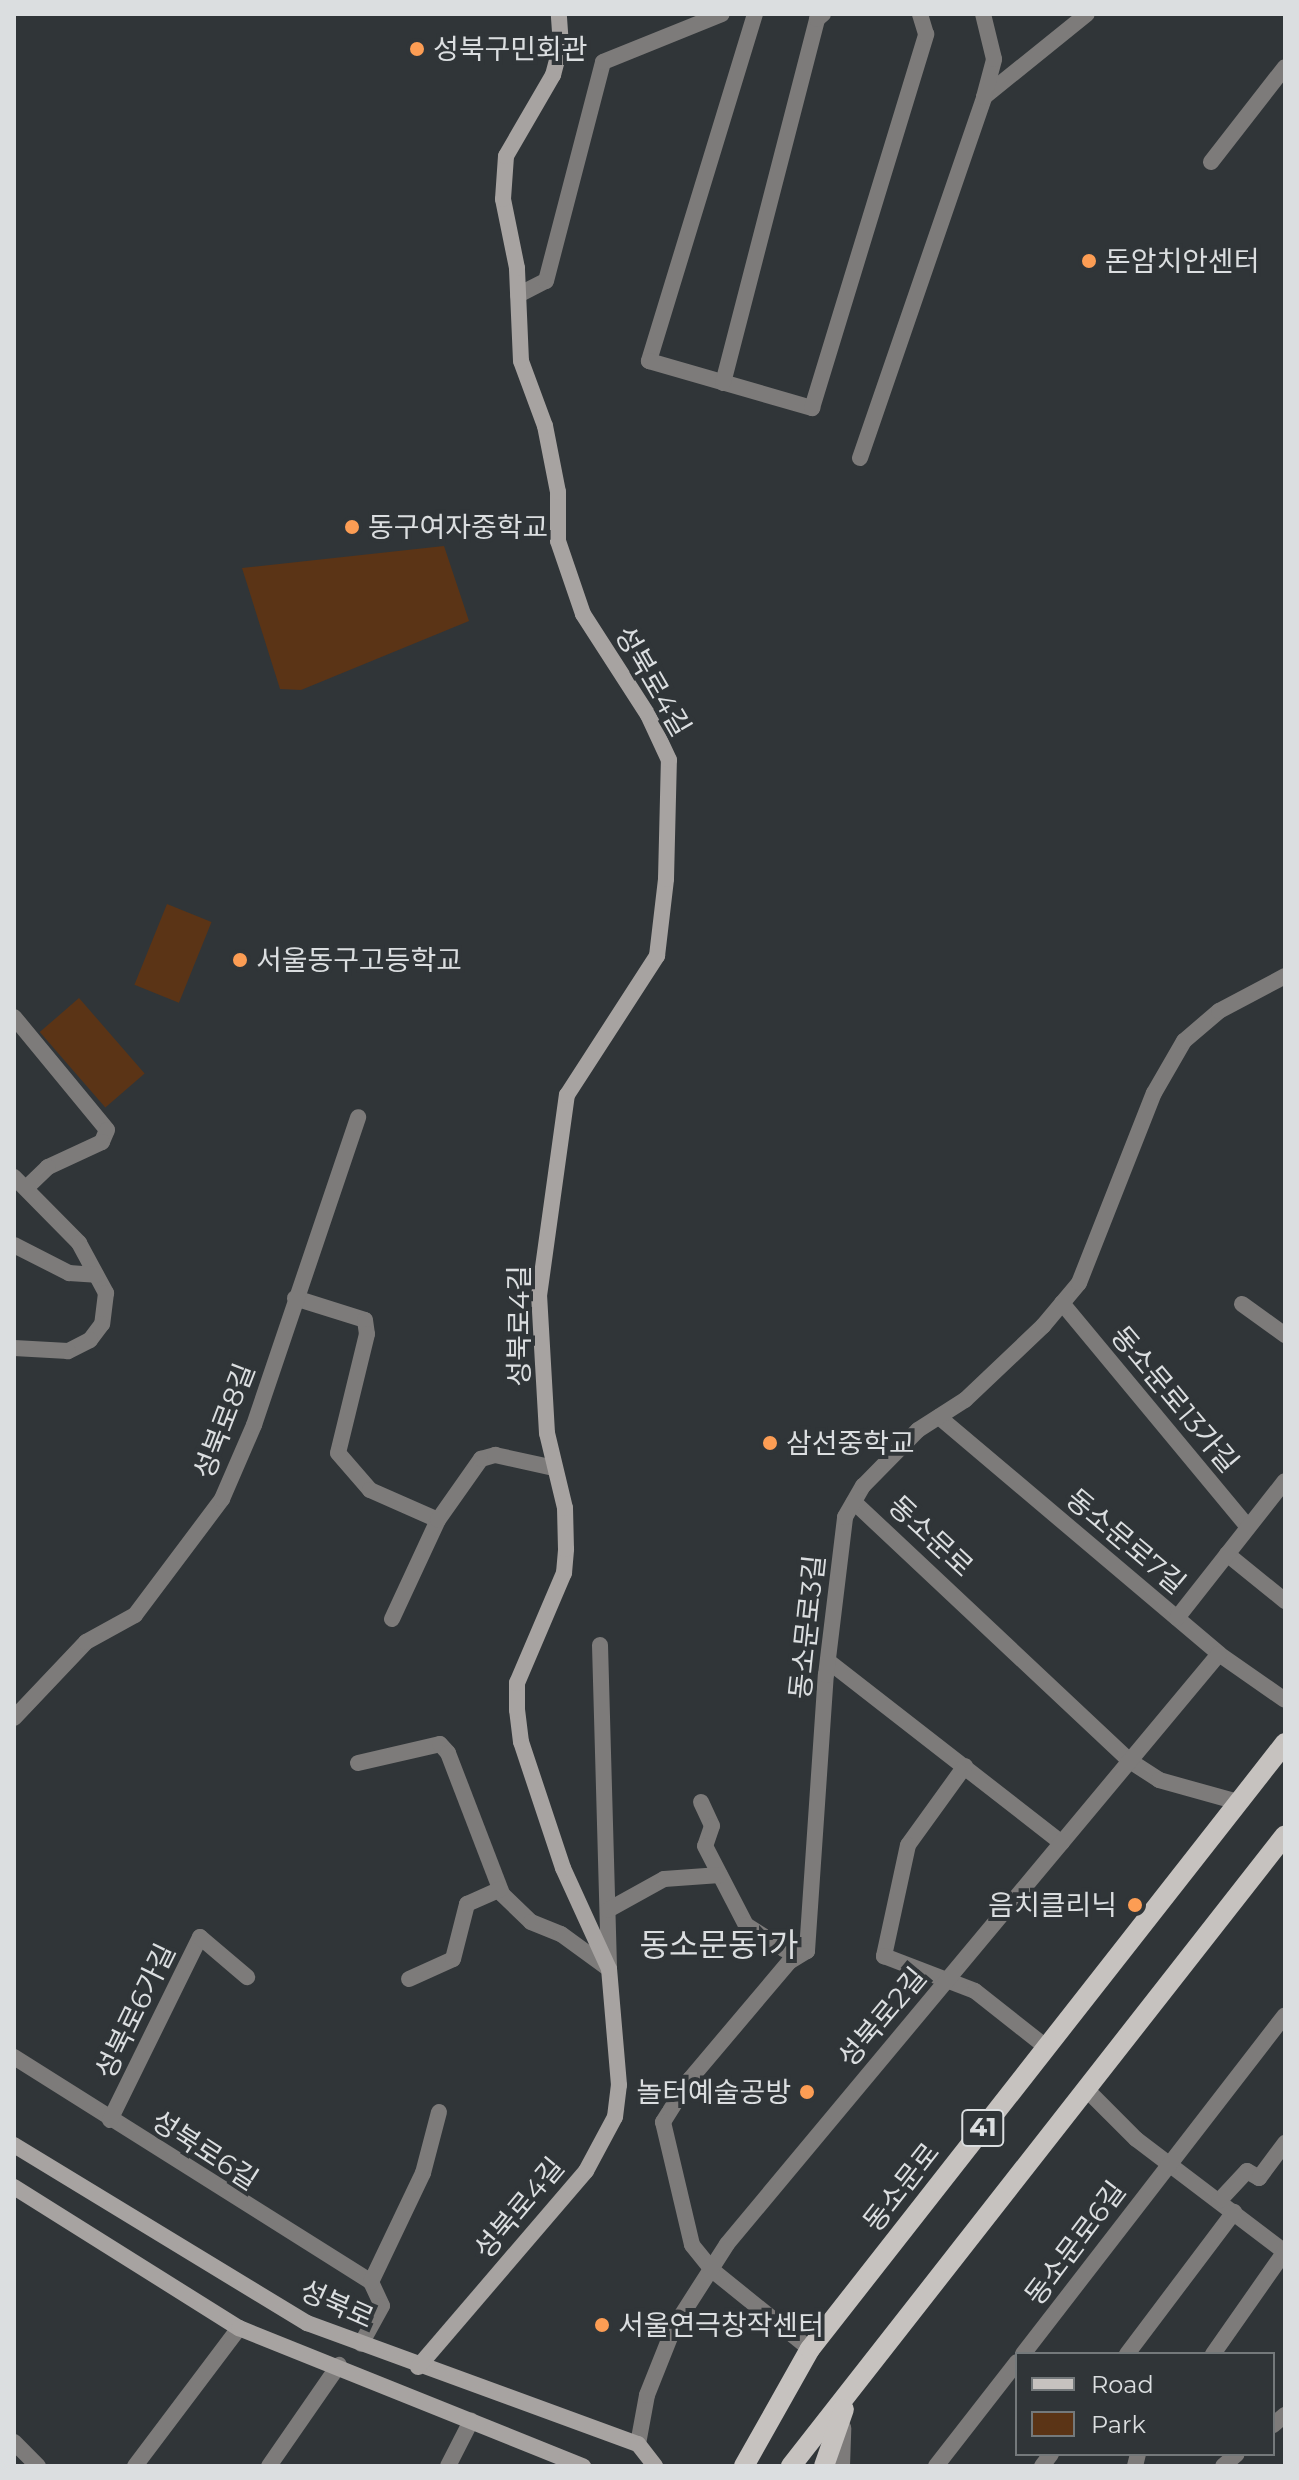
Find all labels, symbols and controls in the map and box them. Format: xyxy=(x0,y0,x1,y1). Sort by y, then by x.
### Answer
place label: 성북구민회관 xyxy=(433,32,588,66)
marker: 성북구민회관 xyxy=(408,40,426,58)
place label: 돈암치안센터 xyxy=(1105,244,1260,278)
marker: 돈암치안센터 xyxy=(1080,252,1098,270)
place label: 동구여자중학교 xyxy=(368,510,548,544)
marker: 동구여자중학교 xyxy=(343,518,361,536)
street label: 성북로4길 xyxy=(608,620,698,742)
place label: 서울동구고등학교 xyxy=(256,943,462,977)
marker: 서울동구고등학교 xyxy=(231,951,249,969)
street label: 성북로4길 xyxy=(502,1265,536,1387)
street label: 동소문로13가길 xyxy=(1104,1319,1246,1479)
street label: 성북로8길 xyxy=(187,1359,261,1483)
place label: 삼선중학교 xyxy=(786,1426,915,1460)
marker: 삼선중학교 xyxy=(761,1434,779,1452)
street label: 동소문로7길 xyxy=(1060,1481,1192,1601)
street label: 동소문로 xyxy=(882,1489,980,1583)
street label: 동소문로3길 xyxy=(783,1553,831,1701)
place label: 음치클리닉 xyxy=(988,1888,1117,1922)
marker: 음치클리닉 xyxy=(1124,1894,1146,1916)
district label: 동소문동1가 xyxy=(640,1926,798,1964)
street label: 성북로6가길 xyxy=(88,1938,182,2084)
street label: 성북로2길 xyxy=(831,1961,933,2073)
place label: 놀터예술공방 xyxy=(636,2075,791,2109)
marker: 놀터예술공방 xyxy=(798,2083,816,2101)
street label: 성북로6길 xyxy=(145,2103,265,2197)
road number: 41 xyxy=(961,2106,1005,2150)
street label: 동소문로 xyxy=(856,2136,946,2238)
street label: 성북로4길 xyxy=(467,2151,571,2265)
street label: 동소문로6길 xyxy=(1018,2175,1132,2311)
street label: 성북로 xyxy=(295,2273,379,2335)
place label: 서울연극창작센터 xyxy=(618,2308,824,2342)
marker: 서울연극창작센터 xyxy=(593,2316,611,2334)
legend xyxy=(1015,2352,1275,2456)
text: Road xyxy=(1091,2370,1154,2399)
text: Park xyxy=(1091,2410,1146,2439)

